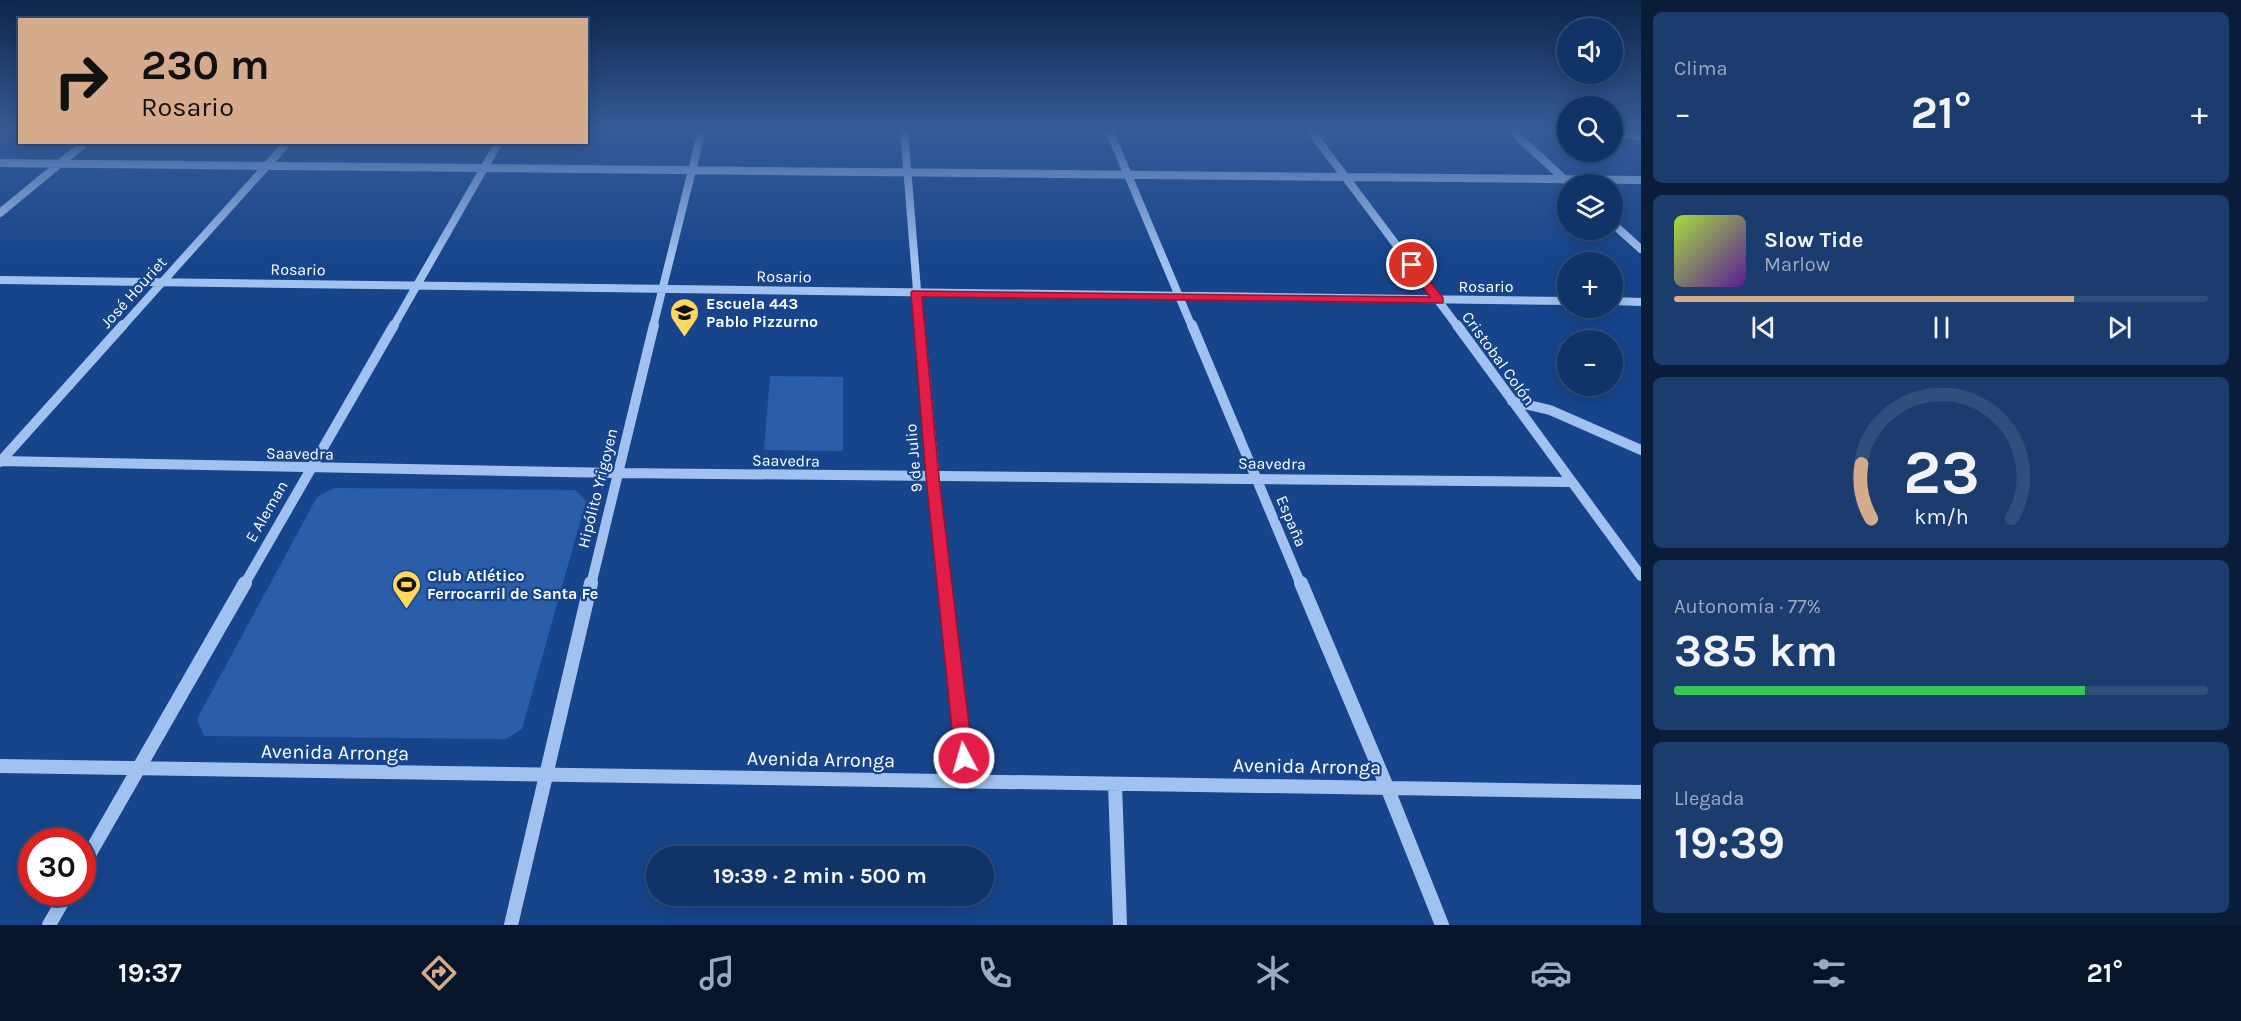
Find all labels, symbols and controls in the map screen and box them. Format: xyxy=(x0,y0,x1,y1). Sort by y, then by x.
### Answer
map controls xyxy=(1557,18,1623,396)
button: sound xyxy=(1557,18,1623,84)
text: 230 m xyxy=(141,40,270,90)
icon: right xyxy=(42,42,120,120)
text: Clima xyxy=(1674,57,1728,80)
text: 21° xyxy=(1911,87,1971,139)
text: Rosario xyxy=(141,91,234,123)
text: − xyxy=(1674,94,1691,132)
text: + xyxy=(2191,94,2208,132)
button: search xyxy=(1557,96,1623,162)
button: layers xyxy=(1557,174,1623,240)
text: Slow Tide xyxy=(1764,227,1864,253)
pin xyxy=(1386,239,1437,290)
icon: arrive xyxy=(1395,248,1428,281)
button: + xyxy=(1557,252,1623,318)
street label: José Houriet xyxy=(96,253,170,332)
text: Marlow xyxy=(1764,253,1830,276)
street label: Rosario xyxy=(270,260,326,279)
street label: Rosario xyxy=(756,267,812,286)
street label: Rosario xyxy=(1458,277,1514,296)
place label: Escuela 443 Pablo Pizzurno xyxy=(706,294,818,331)
school or university icon: Escuela 443 Pablo Pizzurno xyxy=(669,296,701,338)
street label: Cristobal Colón xyxy=(1458,308,1539,409)
icon: previous xyxy=(1747,311,1780,344)
icon: pause xyxy=(1925,311,1958,344)
icon: next xyxy=(2103,311,2136,344)
button: − xyxy=(1557,330,1623,396)
street label: 9 de Julio xyxy=(901,423,926,493)
street label: Hipólito Yrigoyen xyxy=(573,426,622,550)
text: 23 xyxy=(1903,437,1979,510)
street label: Saavedra xyxy=(266,443,334,464)
street label: Saavedra xyxy=(752,450,820,471)
street label: Saavedra xyxy=(1238,453,1306,474)
street label: E Aleman xyxy=(241,477,292,545)
street label: España xyxy=(1272,493,1311,550)
text: km/h xyxy=(1914,505,1968,530)
place label: Club Atlético Ferrocarril de Santa Fe xyxy=(427,566,598,603)
sports icon: Club Atlético Ferrocarril de Santa Fe xyxy=(390,568,422,610)
text: Autonomía · 77% xyxy=(1674,595,1821,618)
text: 385 km xyxy=(1674,625,1838,677)
position arrow xyxy=(932,726,996,790)
street label: Avenida Arronga xyxy=(261,740,409,765)
street label: Avenida Arronga xyxy=(747,747,895,772)
street label: Avenida Arronga xyxy=(1233,754,1381,779)
text: Llegada xyxy=(1674,787,1744,810)
text: 19:39 xyxy=(1674,817,1785,869)
speed limit sign: 30 xyxy=(18,828,96,906)
text: 19:39 · 2 min · 500 m xyxy=(713,863,927,889)
icon: directions xyxy=(418,952,460,994)
icon: music xyxy=(696,952,738,994)
icon: phone xyxy=(974,952,1016,994)
icon: climate xyxy=(1252,952,1294,994)
icon: car xyxy=(1530,952,1572,994)
icon: filters xyxy=(1808,952,1850,994)
text: 19:37 xyxy=(118,957,182,989)
text: 21° xyxy=(2086,957,2123,989)

